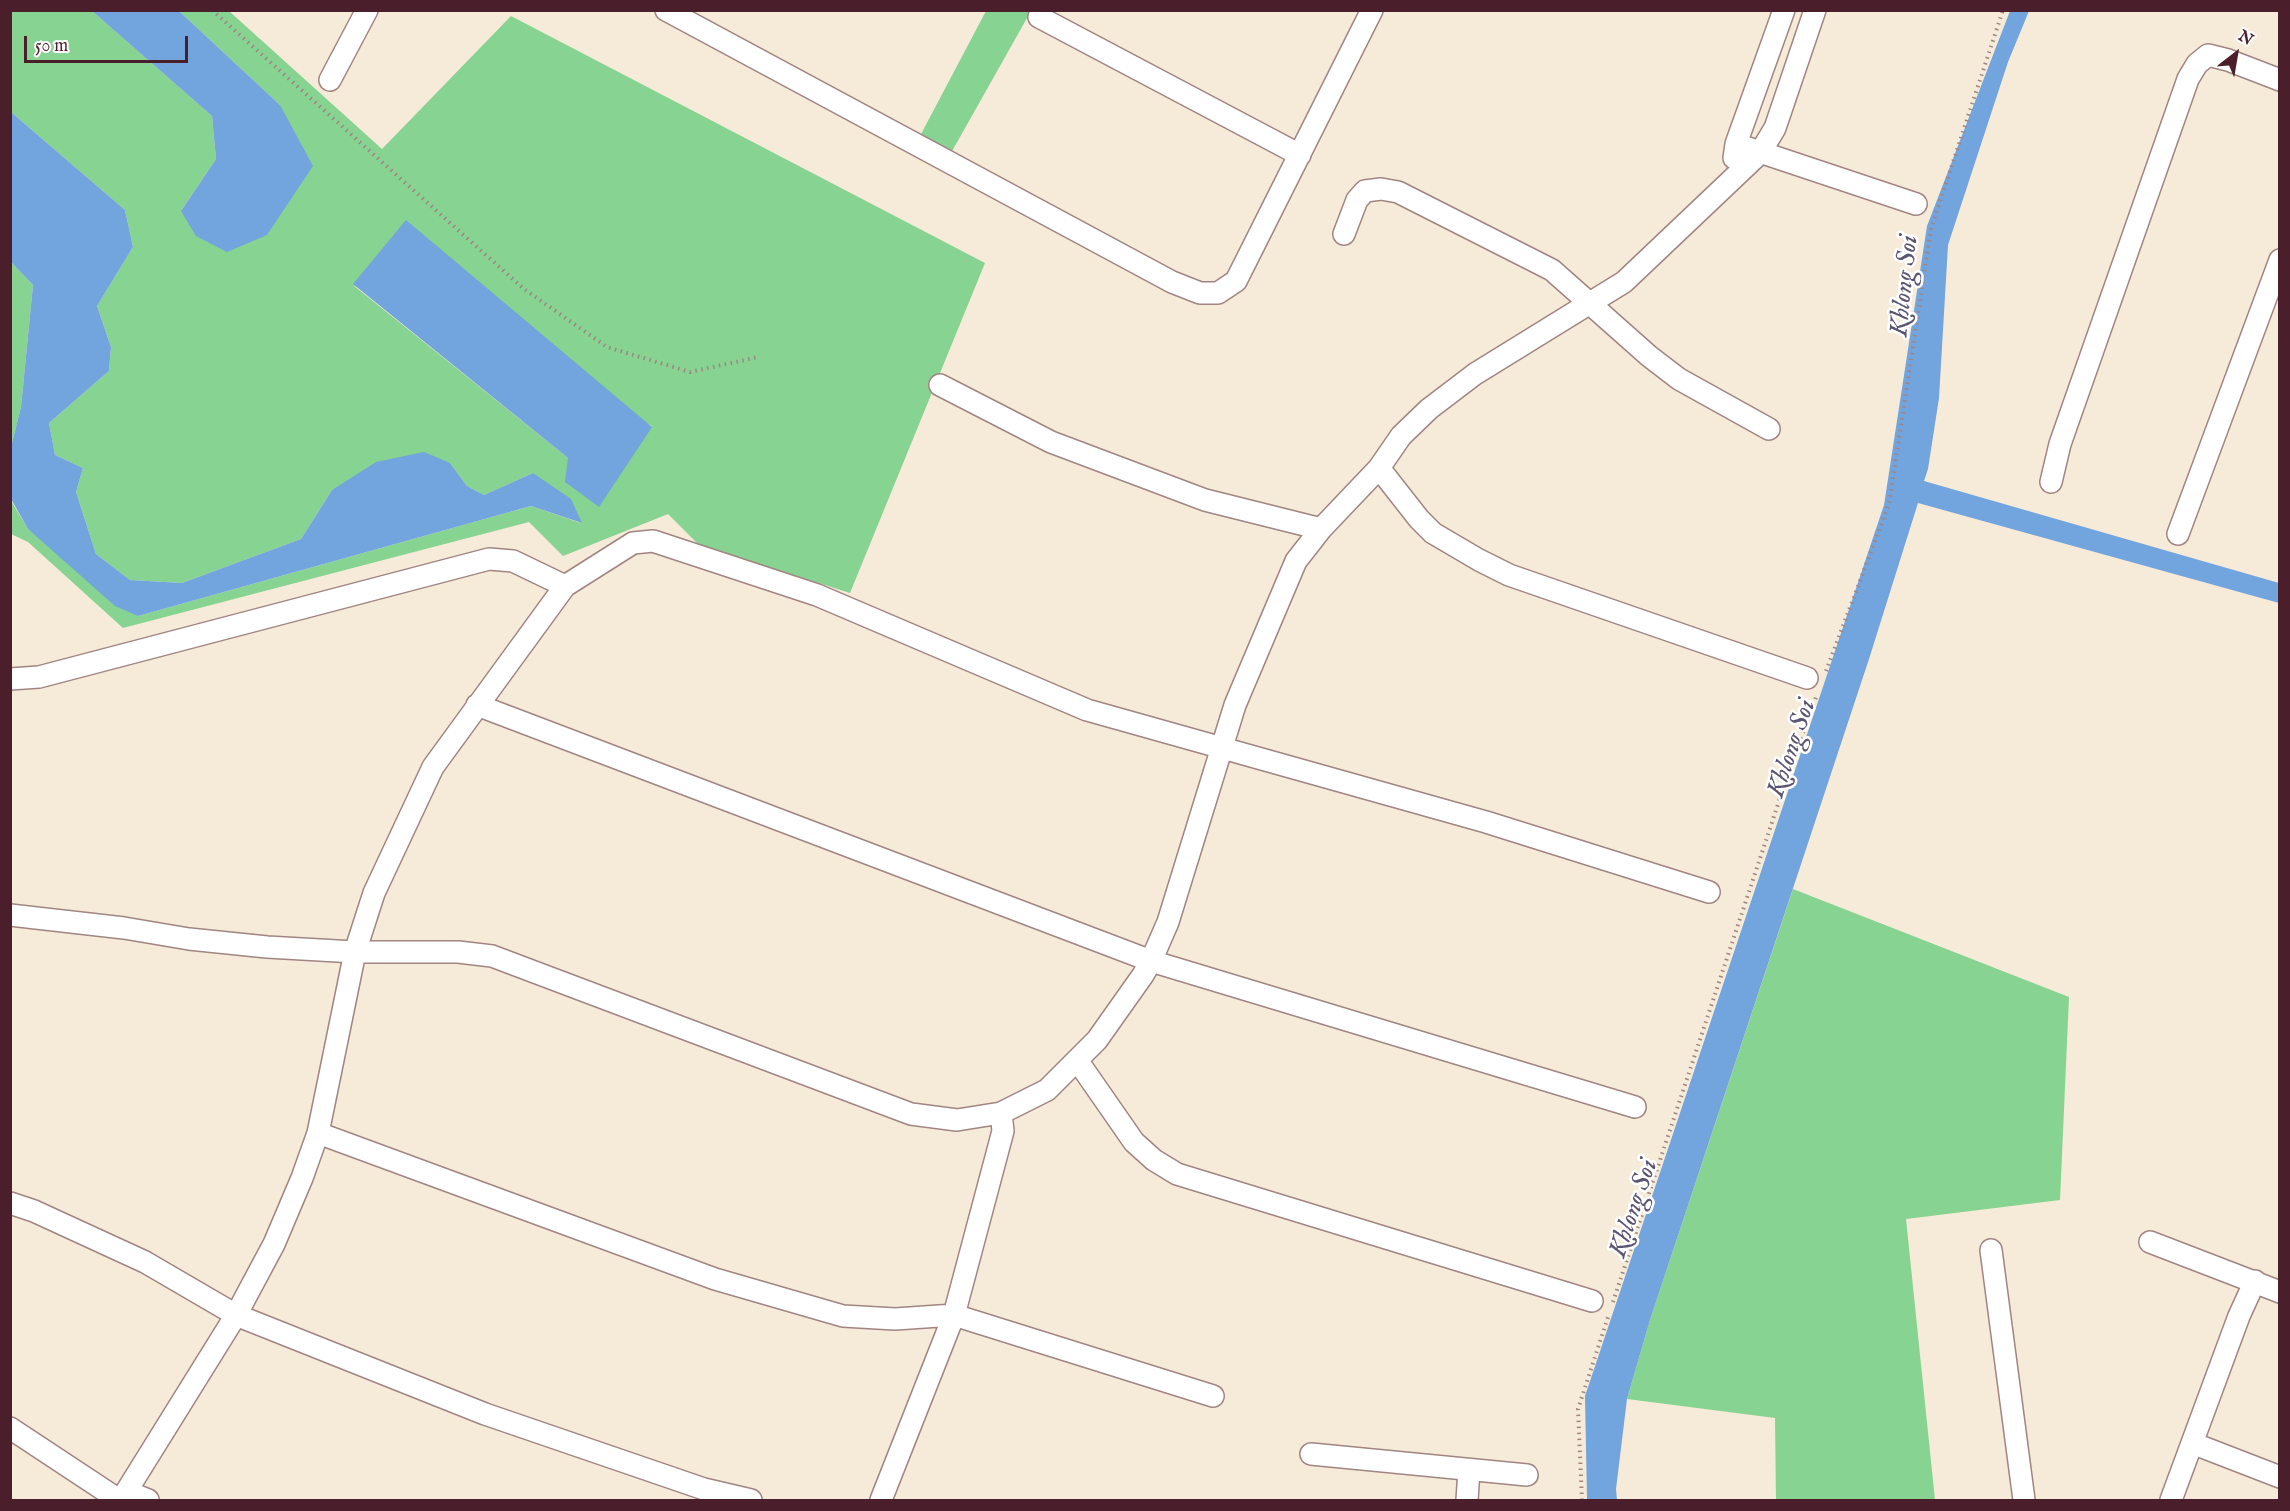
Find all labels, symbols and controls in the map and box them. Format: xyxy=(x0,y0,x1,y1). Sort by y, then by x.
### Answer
scale bar xyxy=(27,24,190,62)
north arrow xyxy=(2206,24,2266,84)
text: N xyxy=(2234,26,2256,51)
text: 50 m xyxy=(35,35,68,58)
water label: Khlong Soi xyxy=(1885,234,1927,338)
water label: Khlong Soi xyxy=(1762,696,1824,802)
water label: Khlong Soi xyxy=(1604,1156,1666,1262)

